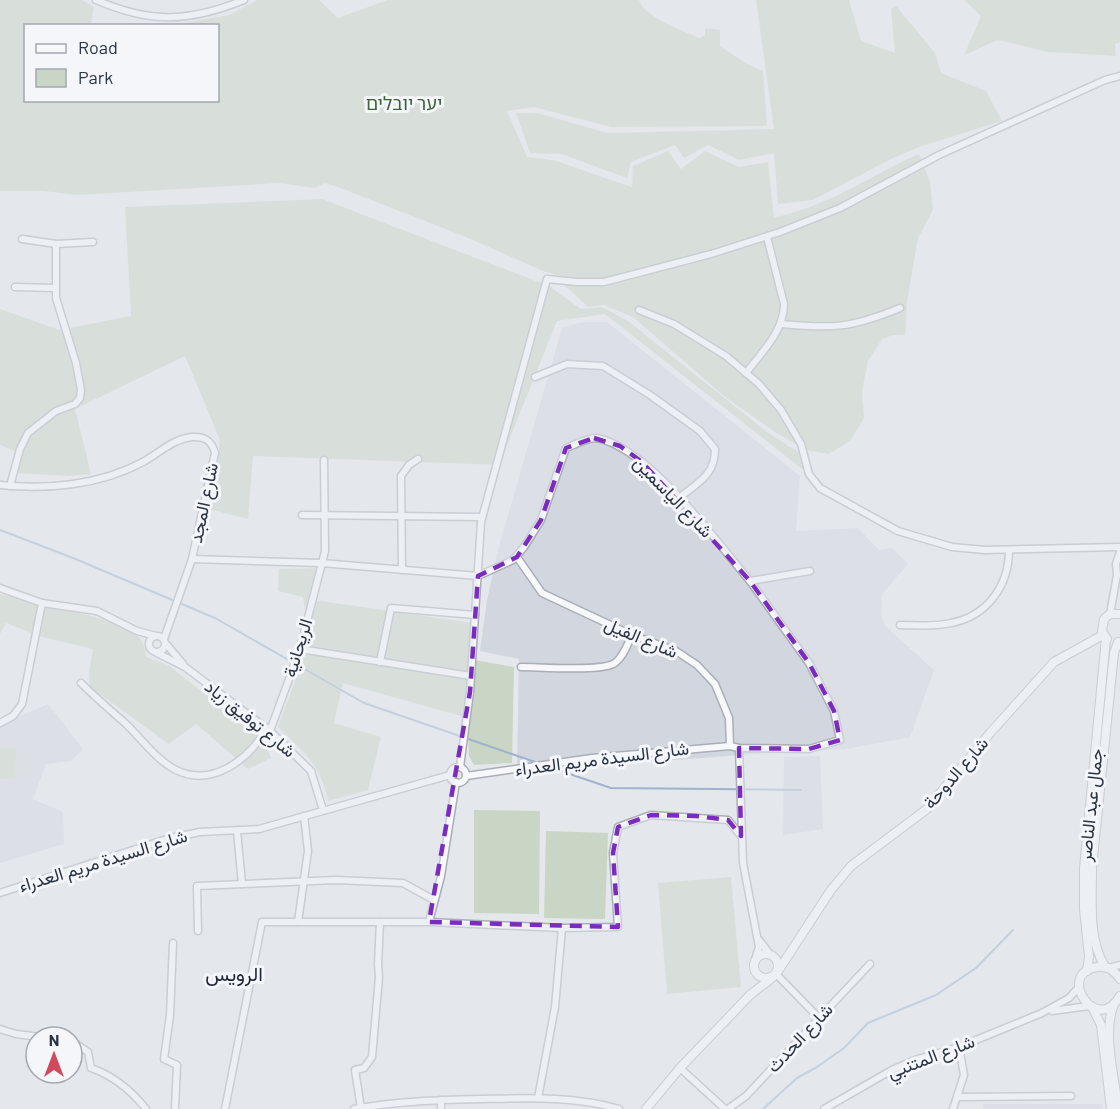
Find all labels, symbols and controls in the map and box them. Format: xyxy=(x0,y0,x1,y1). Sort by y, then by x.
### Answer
legend xyxy=(24,24,219,102)
text: Road xyxy=(78,36,118,58)
text: Park xyxy=(78,66,113,88)
park label: יער יובלים xyxy=(366,92,442,114)
street label: شارع الياسمين xyxy=(628,451,718,543)
street label: شارع المجد xyxy=(184,461,224,545)
street label: شارع الفيل xyxy=(601,612,681,664)
street label: الريحانية xyxy=(278,616,317,680)
street label: شارع توفيق زياد xyxy=(199,675,301,763)
street label: شارع الدوحة xyxy=(918,732,994,814)
street label: شارع السيدة مريم العدراء xyxy=(514,736,690,782)
street label: جمال عبد الناصر xyxy=(1073,747,1108,863)
street label: شارع السيدة مريم العدراء xyxy=(16,824,190,898)
district label: الرويس xyxy=(205,961,263,987)
street label: شارع الحدث xyxy=(762,998,838,1078)
north arrow xyxy=(24,1025,84,1085)
street label: شارع المتنبي xyxy=(884,1029,979,1087)
text: N xyxy=(49,1030,59,1049)

